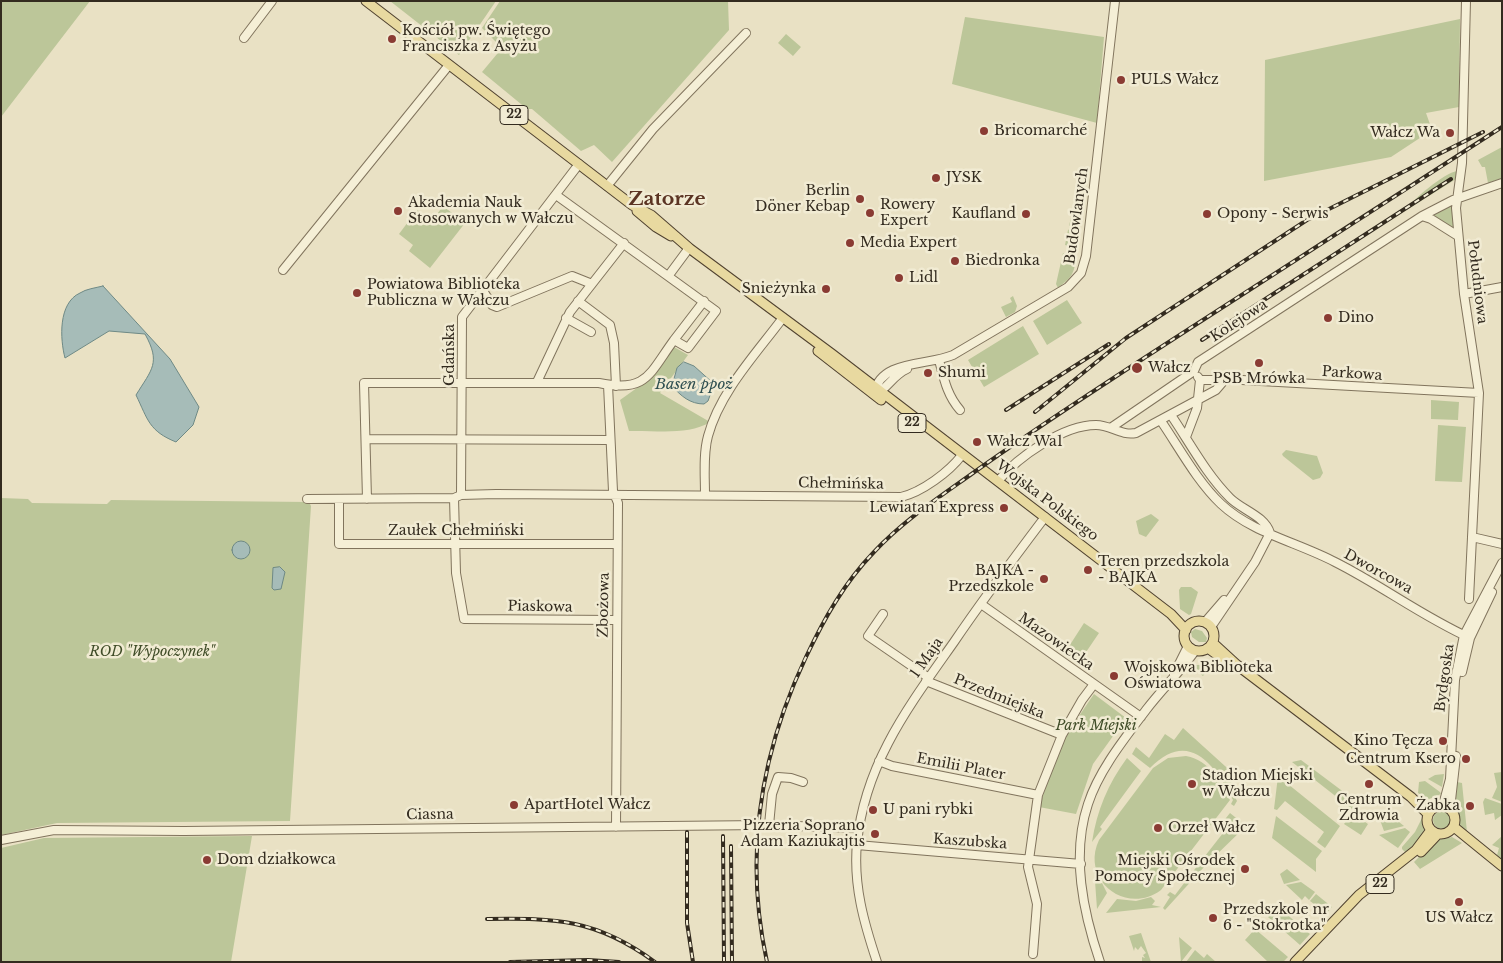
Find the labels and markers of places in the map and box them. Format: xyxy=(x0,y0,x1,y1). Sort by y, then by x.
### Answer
place label: Kościół pw. Świętego Franciszka z Asyżu xyxy=(402,23,551,56)
marker: Kościół pw. Świętego Franciszka z Asyżu xyxy=(386,33,398,45)
place label: PULS Wałcz xyxy=(1131,72,1219,88)
marker: PULS Wałcz xyxy=(1115,74,1127,86)
place label: Bricomarché xyxy=(994,123,1087,139)
marker: Bricomarché xyxy=(978,125,990,137)
place label: Wałcz Wa xyxy=(1370,125,1440,141)
marker: Wałcz Wa xyxy=(1444,127,1456,139)
place label: JYSK xyxy=(946,170,982,186)
marker: JYSK xyxy=(930,172,942,184)
place label: Berlin Döner Kebap xyxy=(755,183,850,216)
marker: Berlin Döner Kebap xyxy=(854,193,866,205)
place label: Akademia Nauk Stosowanych w Wałczu xyxy=(408,195,574,228)
place label: Rowery Expert xyxy=(880,197,935,230)
marker: Akademia Nauk Stosowanych w Wałczu xyxy=(392,205,404,217)
place label: Kaufland xyxy=(952,206,1016,222)
place label: Opony - Serwis xyxy=(1217,206,1329,222)
marker: Rowery Expert xyxy=(864,207,876,219)
marker: Kaufland xyxy=(1020,208,1032,220)
marker: Opony - Serwis xyxy=(1201,208,1213,220)
place label: Media Expert xyxy=(860,235,957,251)
marker: Media Expert xyxy=(844,237,856,249)
place label: Biedronka xyxy=(965,253,1040,269)
marker: Biedronka xyxy=(949,255,961,267)
place label: Lidl xyxy=(909,270,938,286)
marker: Lidl xyxy=(893,272,905,284)
place label: Powiatowa Biblioteka Publiczna w Wałczu xyxy=(367,277,520,310)
place label: Snieżynka xyxy=(742,281,816,297)
marker: Snieżynka xyxy=(820,283,832,295)
marker: Powiatowa Biblioteka Publiczna w Wałczu xyxy=(351,287,363,299)
place label: Dino xyxy=(1338,310,1374,326)
marker: Dino xyxy=(1322,312,1334,324)
marker: PSB Mrówka xyxy=(1253,357,1265,369)
place label: Wałcz xyxy=(1148,360,1191,376)
marker: Wałcz xyxy=(1130,361,1144,375)
place label: Shumi xyxy=(938,365,986,381)
marker: Shumi xyxy=(922,367,934,379)
place label: PSB Mrówka xyxy=(1213,371,1305,387)
place label: Wałcz Wa1 xyxy=(987,434,1063,450)
marker: Wałcz Wa1 xyxy=(971,436,983,448)
place label: Lewiatan Express xyxy=(869,500,994,516)
marker: Lewiatan Express xyxy=(998,502,1010,514)
place label: Teren przedszkola - BAJKA xyxy=(1098,554,1229,586)
place label: BAJKA - Przedszkole xyxy=(948,563,1034,596)
marker: Teren przedszkola - BAJKA xyxy=(1082,564,1094,576)
marker: BAJKA - Przedszkole xyxy=(1038,573,1050,585)
place label: Wojskowa Biblioteka Oświatowa xyxy=(1124,660,1273,692)
marker: Wojskowa Biblioteka Oświatowa xyxy=(1108,670,1120,682)
place label: Kino Tęcza xyxy=(1354,733,1433,749)
marker: Kino Tęcza xyxy=(1437,735,1449,747)
place label: Centrum Ksero xyxy=(1346,751,1456,767)
marker: Centrum Ksero xyxy=(1460,753,1472,765)
place label: Stadion Miejski w Wałczu xyxy=(1202,768,1313,800)
marker: Stadion Miejski w Wałczu xyxy=(1186,778,1198,790)
marker: Centrum Zdrowia xyxy=(1363,778,1375,790)
place label: Centrum Zdrowia xyxy=(1336,792,1402,824)
place label: ApartHotel Wałcz xyxy=(524,797,651,813)
place label: Żabka xyxy=(1416,798,1460,814)
marker: ApartHotel Wałcz xyxy=(508,799,520,811)
marker: Żabka xyxy=(1464,800,1476,812)
place label: U pani rybki xyxy=(883,802,973,818)
marker: U pani rybki xyxy=(867,804,879,816)
place label: Pizzeria Soprano Adam Kaziukajtis xyxy=(740,818,865,850)
place label: Orzeł Wałcz xyxy=(1168,820,1255,836)
marker: Orzeł Wałcz xyxy=(1152,822,1164,834)
marker: Pizzeria Soprano Adam Kaziukajtis xyxy=(869,828,881,840)
place label: Dom działkowca xyxy=(217,852,336,868)
place label: Miejski Ośrodek Pomocy Społecznej xyxy=(1095,853,1235,886)
marker: Dom działkowca xyxy=(201,854,213,866)
marker: Miejski Ośrodek Pomocy Społecznej xyxy=(1239,863,1251,875)
marker: US Wałcz xyxy=(1453,896,1465,908)
place label: Przedszkole nr 6 - "Stokrotka" xyxy=(1223,902,1329,934)
place label: US Wałcz xyxy=(1425,910,1493,926)
marker: Przedszkole nr 6 - "Stokrotka" xyxy=(1207,912,1219,924)

